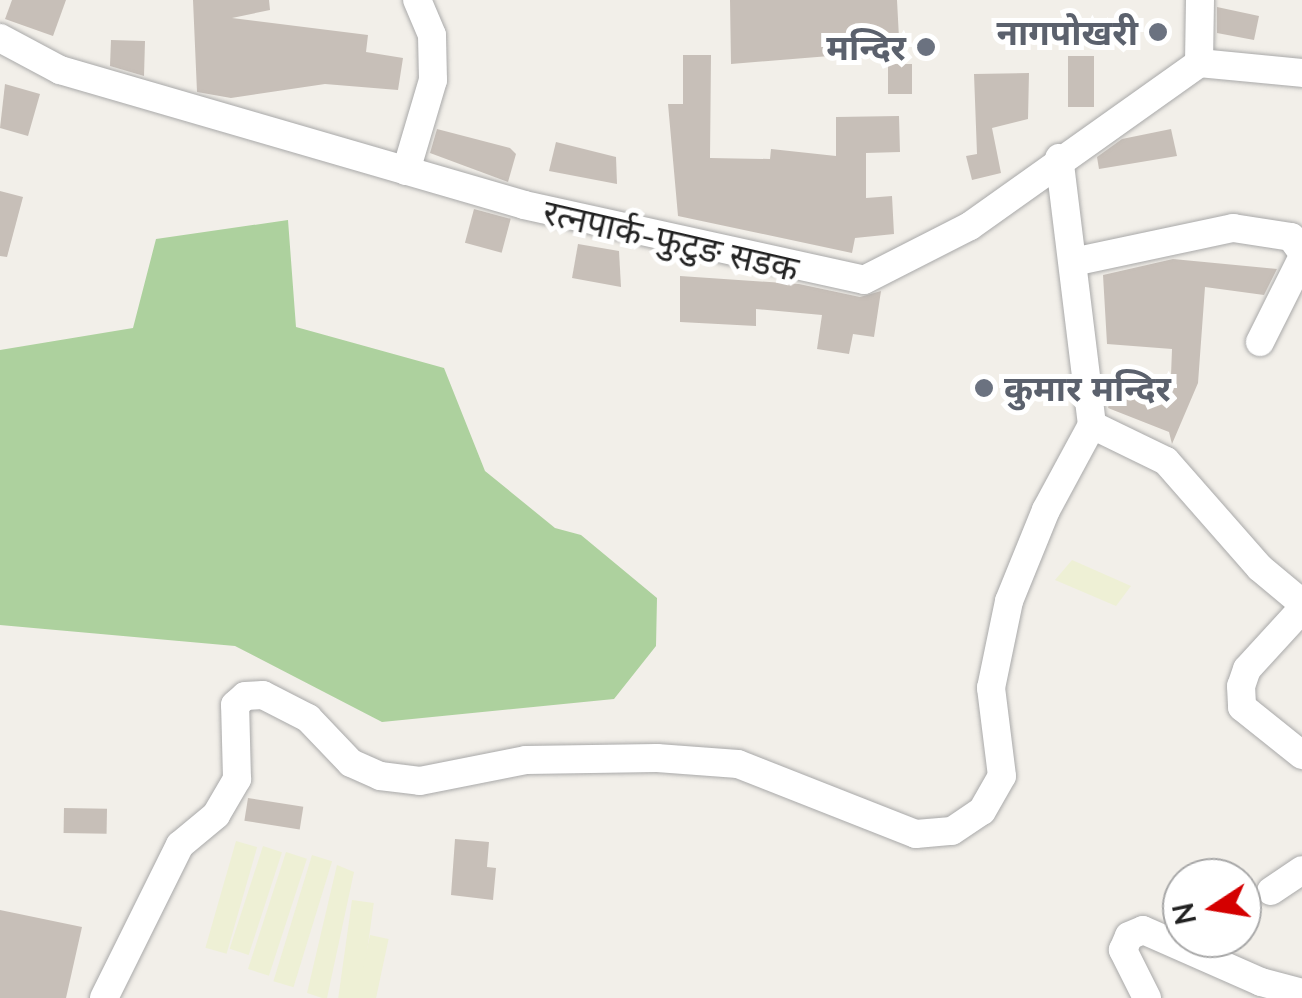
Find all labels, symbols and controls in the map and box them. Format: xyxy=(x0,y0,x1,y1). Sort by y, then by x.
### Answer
place label: नागपोखरी xyxy=(996,11,1138,53)
marker: नागपोखरी xyxy=(1147,21,1169,43)
place label: मन्दिर xyxy=(826,26,906,68)
marker: मन्दिर xyxy=(915,36,937,58)
street label: रत्नपार्क-फुटुङ सडक xyxy=(539,190,803,290)
place label: कुमार मन्दिर xyxy=(1004,367,1171,409)
marker: कुमार मन्दिर xyxy=(973,377,995,399)
north arrow xyxy=(1162,858,1262,958)
text: N xyxy=(1165,900,1203,928)

